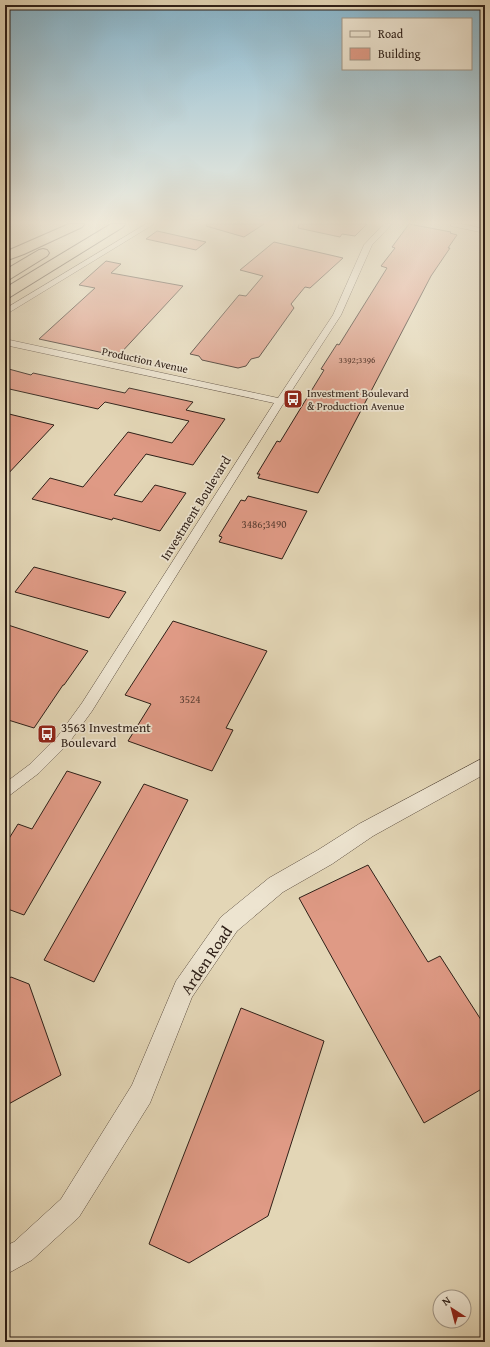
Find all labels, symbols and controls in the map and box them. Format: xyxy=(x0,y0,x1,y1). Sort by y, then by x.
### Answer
legend xyxy=(342,18,472,70)
text: Road xyxy=(378,25,404,42)
text: Building xyxy=(378,45,421,62)
street label: Production Avenue xyxy=(101,343,189,377)
house number: 3392;3396 xyxy=(339,353,375,366)
place label: Investment Boulevard & Production Avenue xyxy=(307,385,409,414)
bus stop icon: Investment Boulevard & Production Avenue xyxy=(282,388,304,410)
street label: Investment Boulevard xyxy=(156,452,235,564)
house number: 3486;3490 xyxy=(241,516,287,532)
house number: 3524 xyxy=(179,691,201,707)
place label: 3563 Investment Boulevard xyxy=(61,718,151,752)
bus stop icon: 3563 Investment Boulevard xyxy=(36,723,58,745)
street label: Arden Road xyxy=(174,921,238,999)
north arrow xyxy=(432,1289,472,1329)
text: N xyxy=(438,1292,454,1310)

